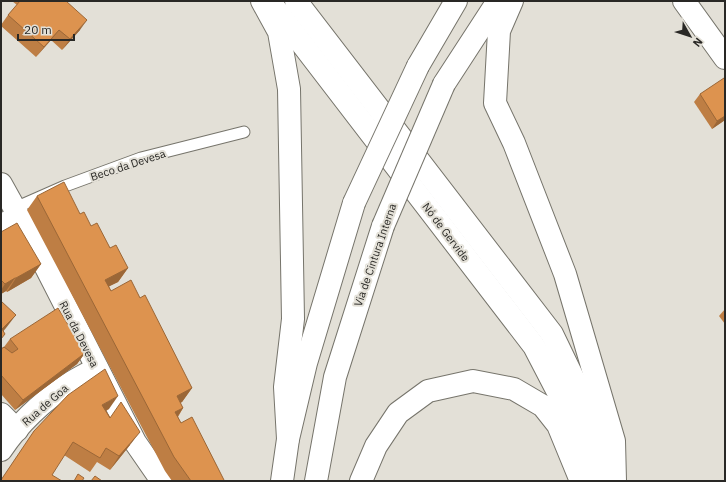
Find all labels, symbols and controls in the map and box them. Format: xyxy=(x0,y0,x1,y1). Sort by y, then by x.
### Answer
scale bar xyxy=(18,16,74,42)
north arrow xyxy=(670,16,710,56)
text: 20 m xyxy=(24,22,52,37)
text: N xyxy=(690,35,706,50)
street label: Beco da Devesa xyxy=(89,146,167,184)
street label: Nó de Gervide xyxy=(419,200,473,264)
street label: Via de Cintura Interna xyxy=(351,202,399,308)
street label: Rua da Devesa xyxy=(56,299,102,370)
street label: Rua de Goa xyxy=(19,381,71,429)

